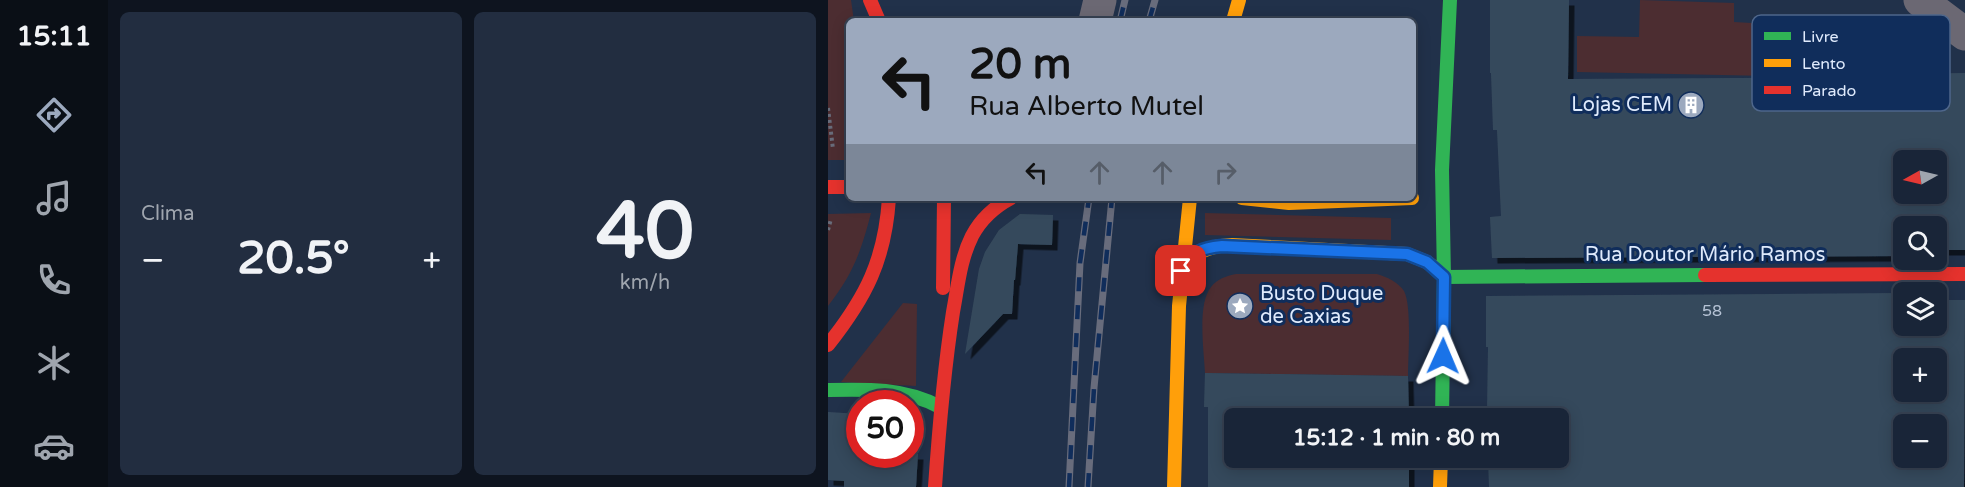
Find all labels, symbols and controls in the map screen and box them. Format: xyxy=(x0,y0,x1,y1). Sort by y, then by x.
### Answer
legend xyxy=(1752,15,1950,111)
text: 15:11 xyxy=(17,20,91,53)
text: Livre xyxy=(1802,27,1839,47)
text: 20 m xyxy=(969,39,1071,90)
icon: left xyxy=(870,42,948,120)
text: Lento xyxy=(1802,54,1846,74)
text: Parado xyxy=(1802,81,1856,101)
text: Rua Alberto Mutel xyxy=(969,90,1204,123)
building icon: Lojas CEM xyxy=(1676,90,1706,120)
place label: Lojas CEM xyxy=(1571,93,1672,117)
icon: directions xyxy=(33,94,75,136)
north arrow xyxy=(1893,150,1947,204)
map controls xyxy=(1893,150,1947,468)
icon: left xyxy=(1020,156,1053,189)
icon: ahead xyxy=(1083,156,1116,189)
icon: ahead xyxy=(1146,156,1179,189)
icon: right xyxy=(1209,156,1242,189)
icon: music xyxy=(33,177,75,219)
text: 40 xyxy=(596,185,694,279)
text: Clima xyxy=(141,202,194,226)
button: search xyxy=(1893,216,1947,270)
text: 20.5° xyxy=(237,232,350,286)
text: − xyxy=(141,241,165,280)
text: + xyxy=(422,241,441,280)
street label: Rua Doutor Mário Ramos xyxy=(1585,243,1825,267)
pin xyxy=(1155,245,1206,296)
icon: arrive xyxy=(1164,254,1197,287)
icon: phone xyxy=(33,259,75,301)
text: km/h xyxy=(620,271,670,295)
place label: Busto Duque de Caxias xyxy=(1260,282,1383,329)
button: layers xyxy=(1893,282,1947,336)
place icon: Busto Duque de Caxias xyxy=(1225,291,1255,321)
house number: 58 xyxy=(1702,301,1722,321)
position arrow xyxy=(1411,324,1475,388)
icon: climate xyxy=(33,342,75,384)
button: + xyxy=(1893,348,1947,402)
speed limit sign: 50 xyxy=(846,390,924,468)
button: − xyxy=(1893,414,1947,468)
icon: car xyxy=(33,425,75,467)
text: 15:12 · 1 min · 80 m xyxy=(1293,425,1500,451)

